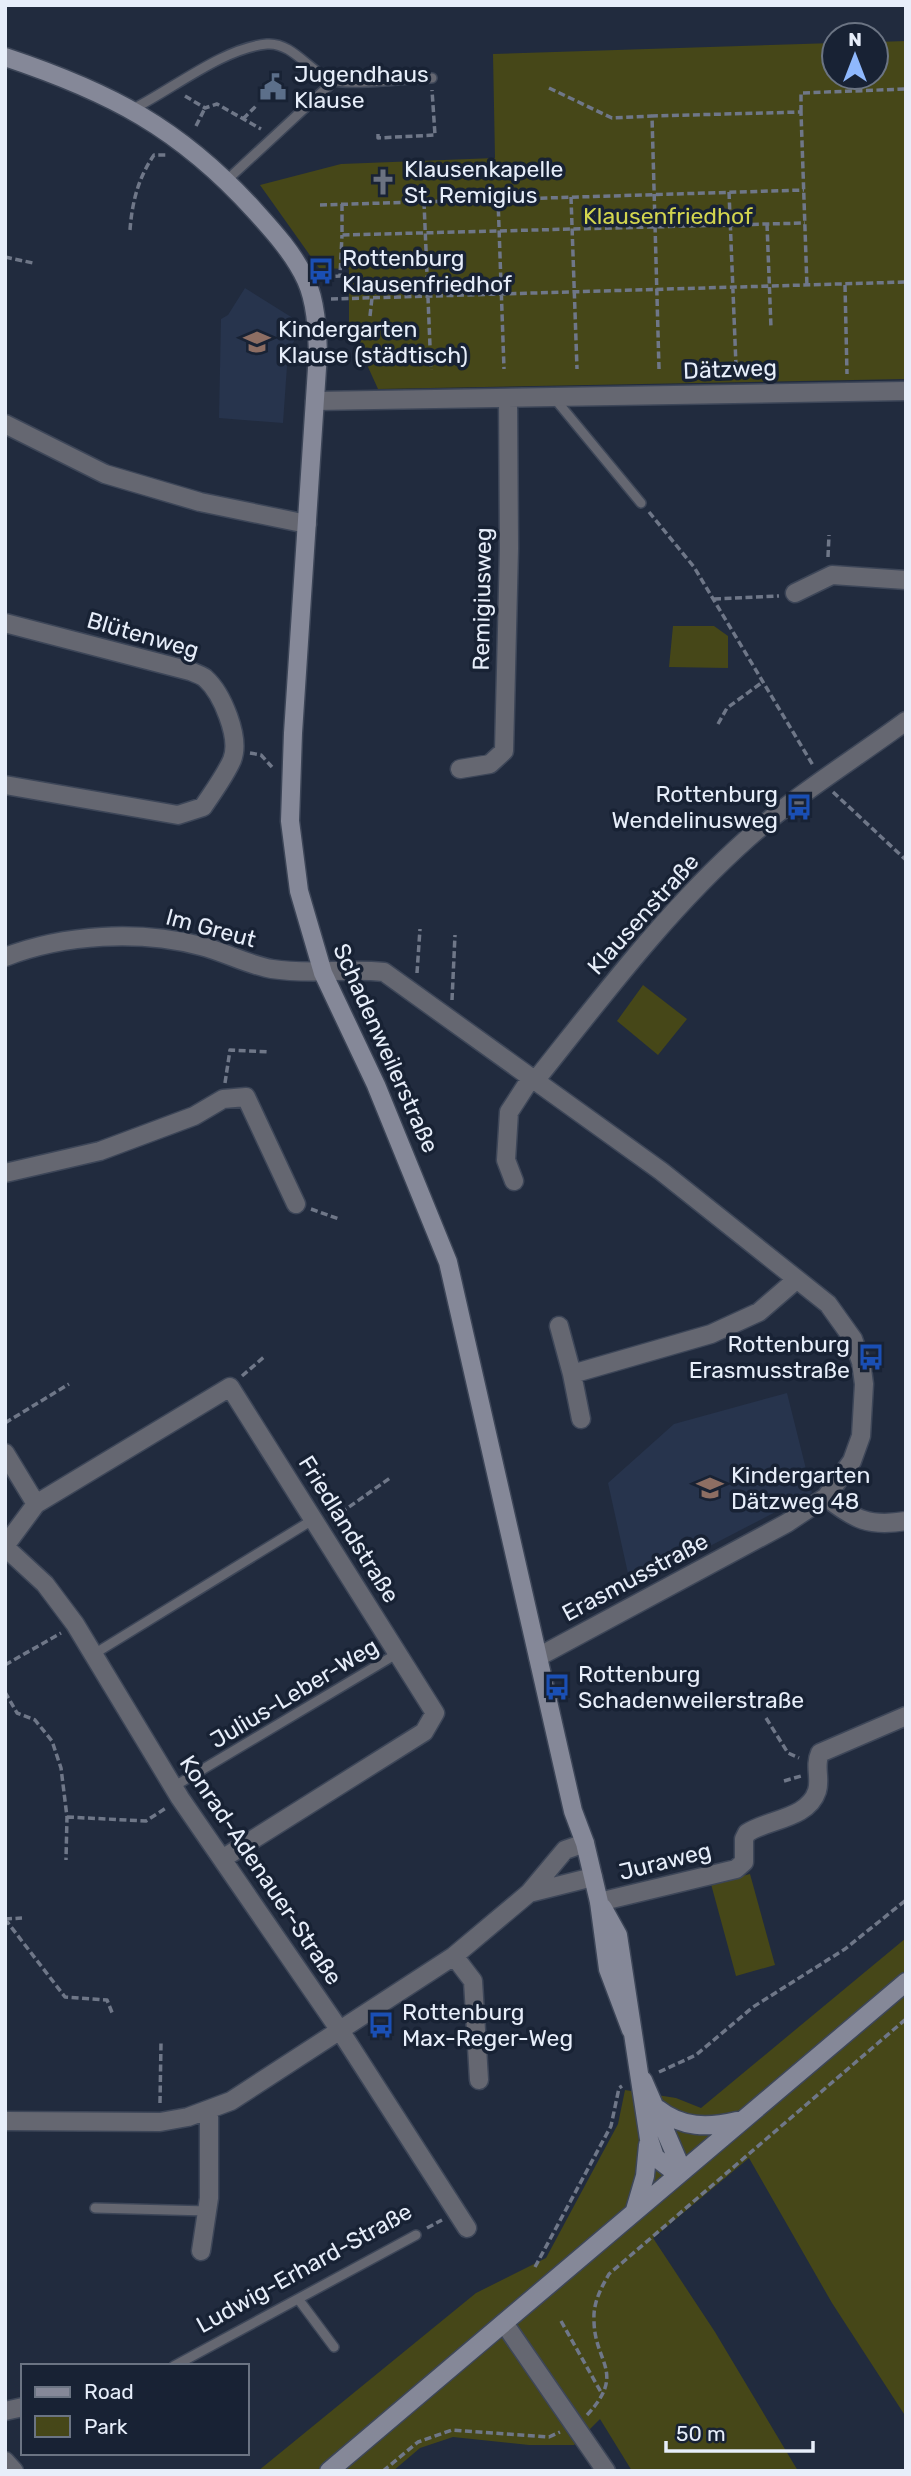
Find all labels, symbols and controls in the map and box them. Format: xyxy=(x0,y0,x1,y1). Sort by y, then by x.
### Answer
north arrow xyxy=(820,21,890,91)
text: N xyxy=(848,28,862,51)
place label: Jugendhaus Klause xyxy=(294,60,429,114)
public building icon: Jugendhaus Klause xyxy=(258,72,288,102)
place label: Klausenkapelle St. Remigius xyxy=(404,155,563,209)
church icon: Klausenkapelle St. Remigius xyxy=(368,167,398,197)
park label: Klausenfriedhof xyxy=(583,202,753,230)
place label: Rottenburg Klausenfriedhof xyxy=(342,244,512,298)
bus stop icon: Rottenburg Klausenfriedhof xyxy=(306,256,336,286)
place label: Kindergarten Klause (städtisch) xyxy=(278,315,468,369)
school or university icon: Kindergarten Klause (städtisch) xyxy=(242,327,272,357)
street label: Dätzweg xyxy=(683,353,777,385)
street label: Remigiusweg xyxy=(467,527,497,671)
street label: Blütenweg xyxy=(84,606,202,664)
place label: Rottenburg Wendelinusweg xyxy=(612,780,778,834)
bus stop icon: Rottenburg Wendelinusweg xyxy=(784,792,814,822)
street label: Klausenstraße xyxy=(581,848,705,980)
street label: Im Greut xyxy=(163,903,259,953)
street label: Schadenweilerstraße xyxy=(327,939,445,1157)
place label: Rottenburg Erasmusstraße xyxy=(689,1330,850,1384)
bus stop icon: Rottenburg Erasmusstraße xyxy=(856,1342,886,1372)
street label: Friedlandstraße xyxy=(293,1450,405,1608)
place label: Kindergarten Dätzweg 48 xyxy=(731,1461,870,1515)
school or university icon: Kindergarten Dätzweg 48 xyxy=(695,1473,725,1503)
street label: Erasmusstraße xyxy=(557,1527,713,1627)
street label: Julius-Leber-Weg xyxy=(205,1632,383,1754)
place label: Rottenburg Schadenweilerstraße xyxy=(578,1660,804,1714)
bus stop icon: Rottenburg Schadenweilerstraße xyxy=(542,1672,572,1702)
street label: Konrad-Adenauer-Straße xyxy=(174,1750,348,1990)
street label: Juraweg xyxy=(616,1836,714,1886)
place label: Rottenburg Max-Reger-Weg xyxy=(402,1998,573,2052)
bus stop icon: Rottenburg Max-Reger-Weg xyxy=(366,2010,396,2040)
street label: Ludwig-Erhard-Straße xyxy=(191,2197,417,2339)
legend xyxy=(21,2364,248,2455)
text: Road xyxy=(84,2379,134,2404)
scale bar xyxy=(666,2410,813,2454)
text: Park xyxy=(84,2414,128,2439)
text: 50 m xyxy=(676,2421,726,2446)

